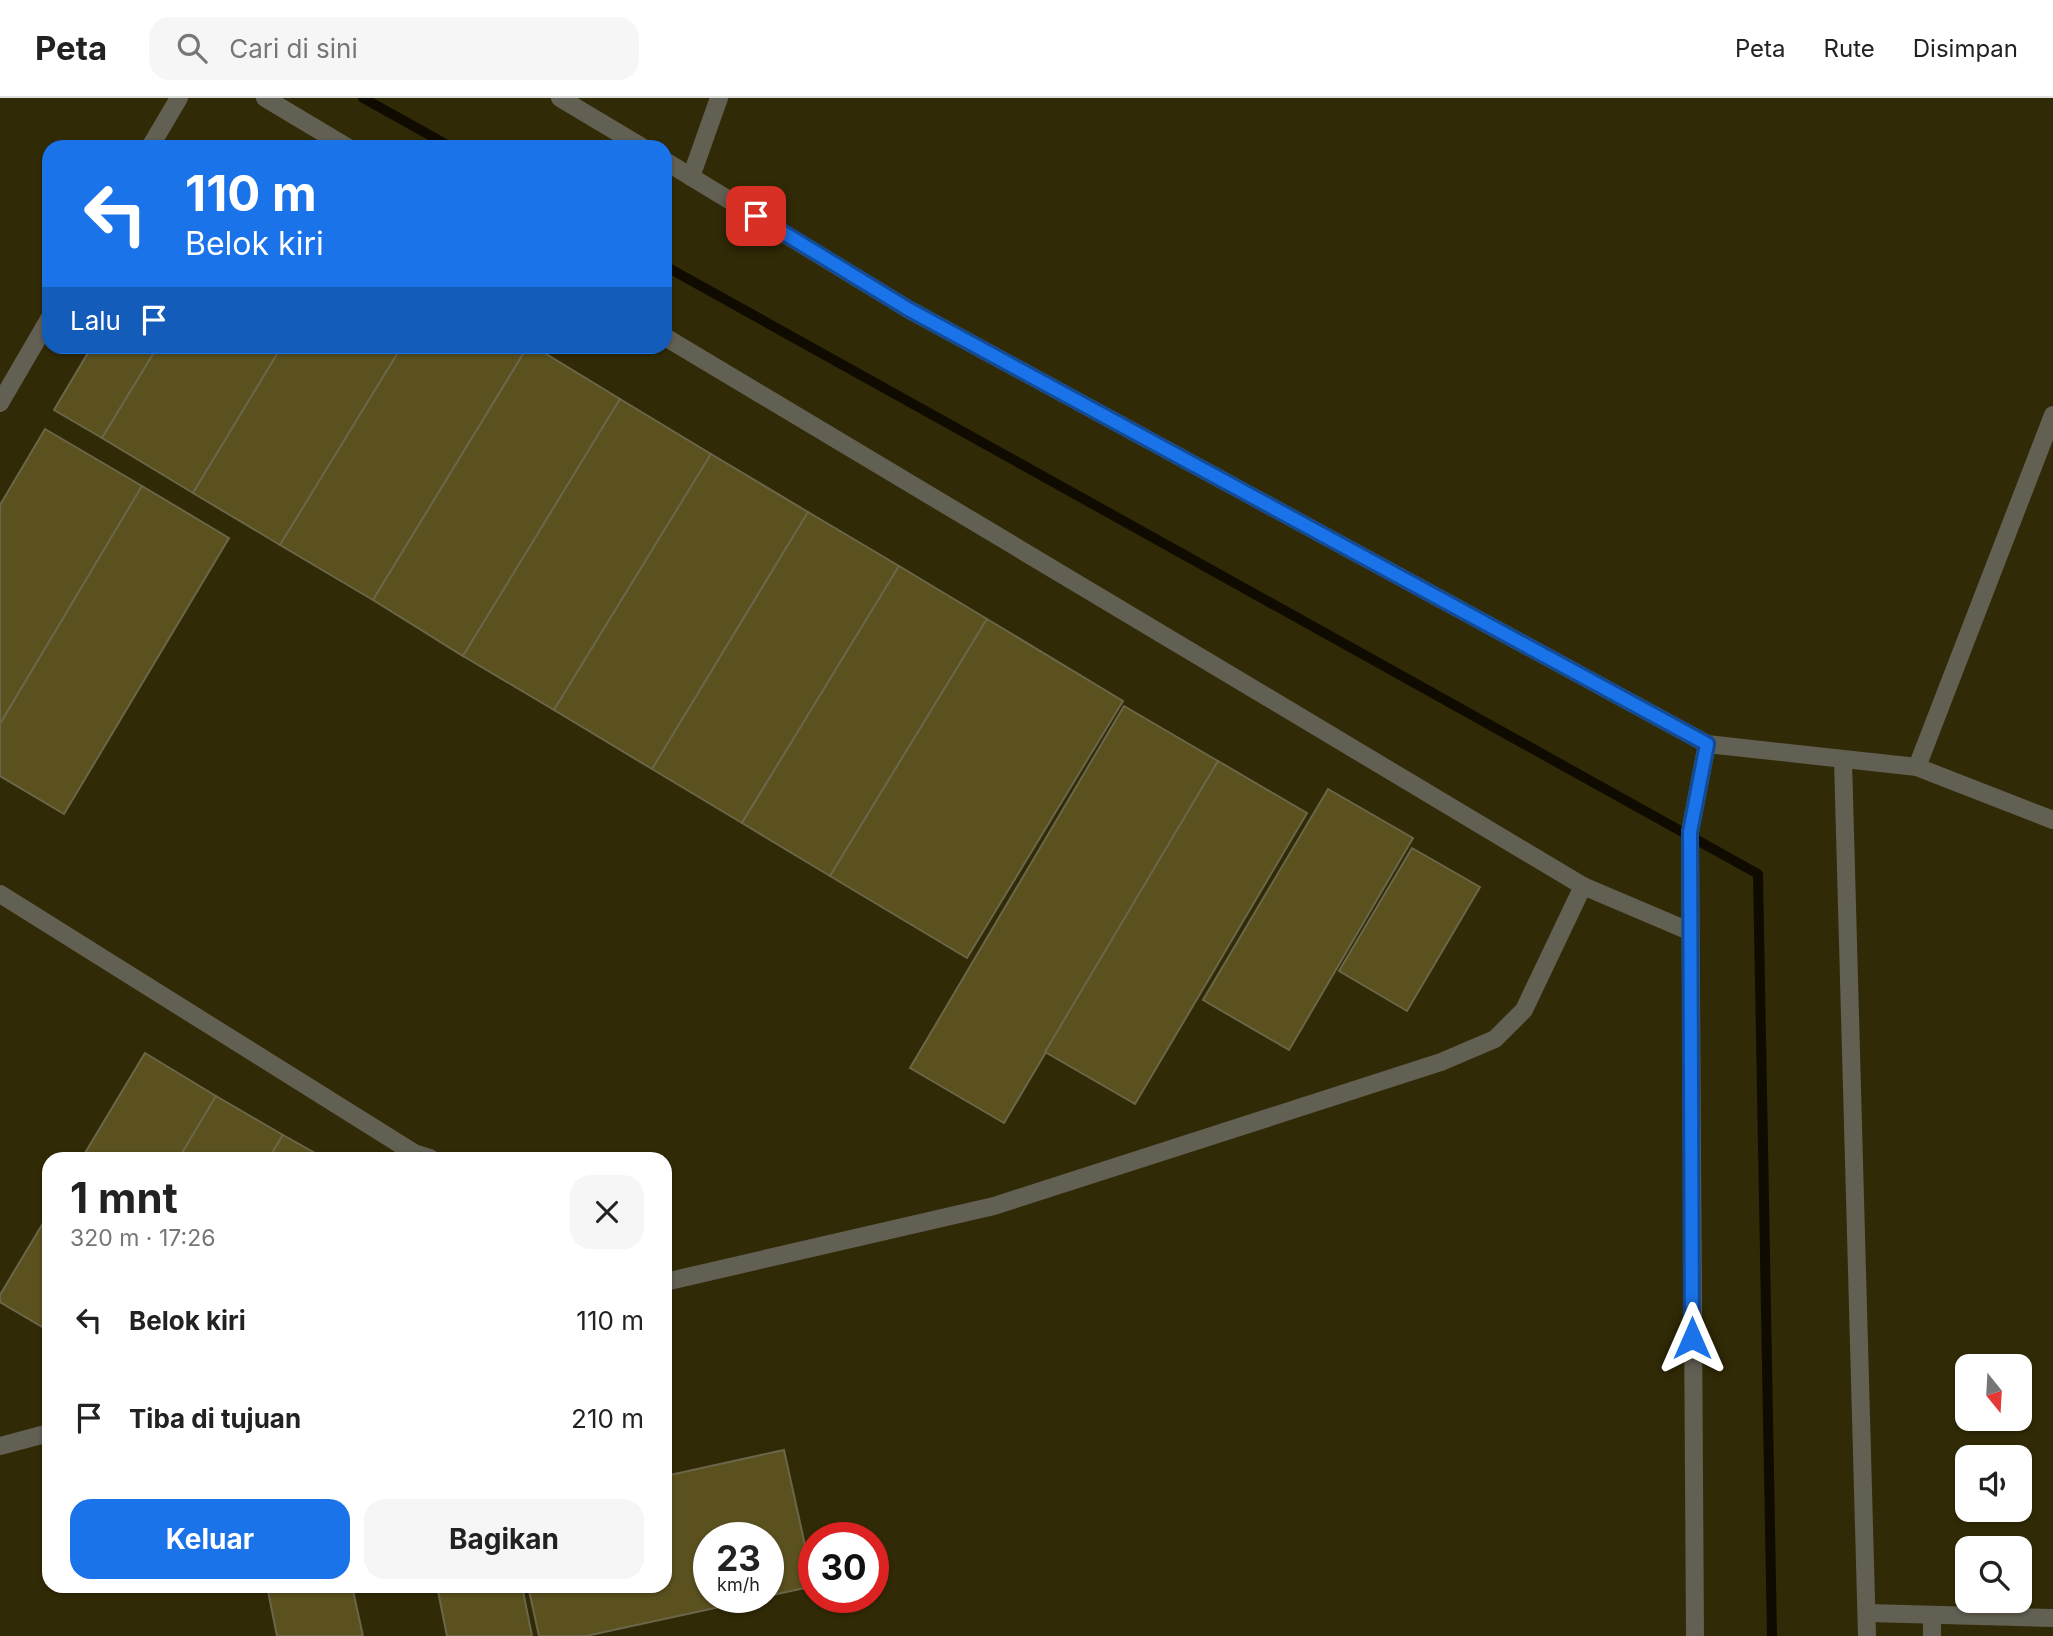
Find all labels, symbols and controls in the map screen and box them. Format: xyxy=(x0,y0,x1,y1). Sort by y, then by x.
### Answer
search box xyxy=(149,17,639,80)
text: Peta xyxy=(35,28,107,68)
icon: search xyxy=(173,29,211,67)
text: Cari di sini xyxy=(229,33,358,64)
text: Peta xyxy=(1735,34,1786,63)
text: Rute xyxy=(1824,34,1875,63)
text: Disimpan xyxy=(1913,34,2018,63)
text: 110 m xyxy=(185,164,317,223)
icon: left xyxy=(70,168,161,259)
pin xyxy=(726,186,786,246)
icon: arrive xyxy=(737,197,775,235)
text: Belok kiri xyxy=(185,224,324,263)
icon: arrive xyxy=(135,301,173,339)
text: Lalu xyxy=(70,305,121,336)
text: 1 mnt xyxy=(70,1172,178,1223)
button: close xyxy=(570,1175,644,1249)
text: 320 m · 17:26 xyxy=(70,1224,215,1252)
icon: left xyxy=(70,1301,108,1339)
position arrow xyxy=(1655,1301,1729,1375)
text: Belok kiri xyxy=(129,1305,246,1336)
text: 110 m xyxy=(576,1305,644,1336)
north arrow xyxy=(1955,1354,2032,1432)
map controls xyxy=(1955,1354,2032,1613)
icon: arrive xyxy=(70,1399,108,1437)
text: Tiba di tujuan xyxy=(129,1403,301,1434)
text: 210 m xyxy=(571,1403,644,1434)
button: sound xyxy=(1955,1445,2032,1522)
button: Keluar xyxy=(70,1499,350,1579)
button: Bagikan xyxy=(364,1499,644,1579)
speed limit sign: 30 xyxy=(798,1522,889,1613)
button: search xyxy=(1955,1536,2032,1613)
text: 23 xyxy=(716,1537,761,1579)
text: km/h xyxy=(717,1574,760,1595)

